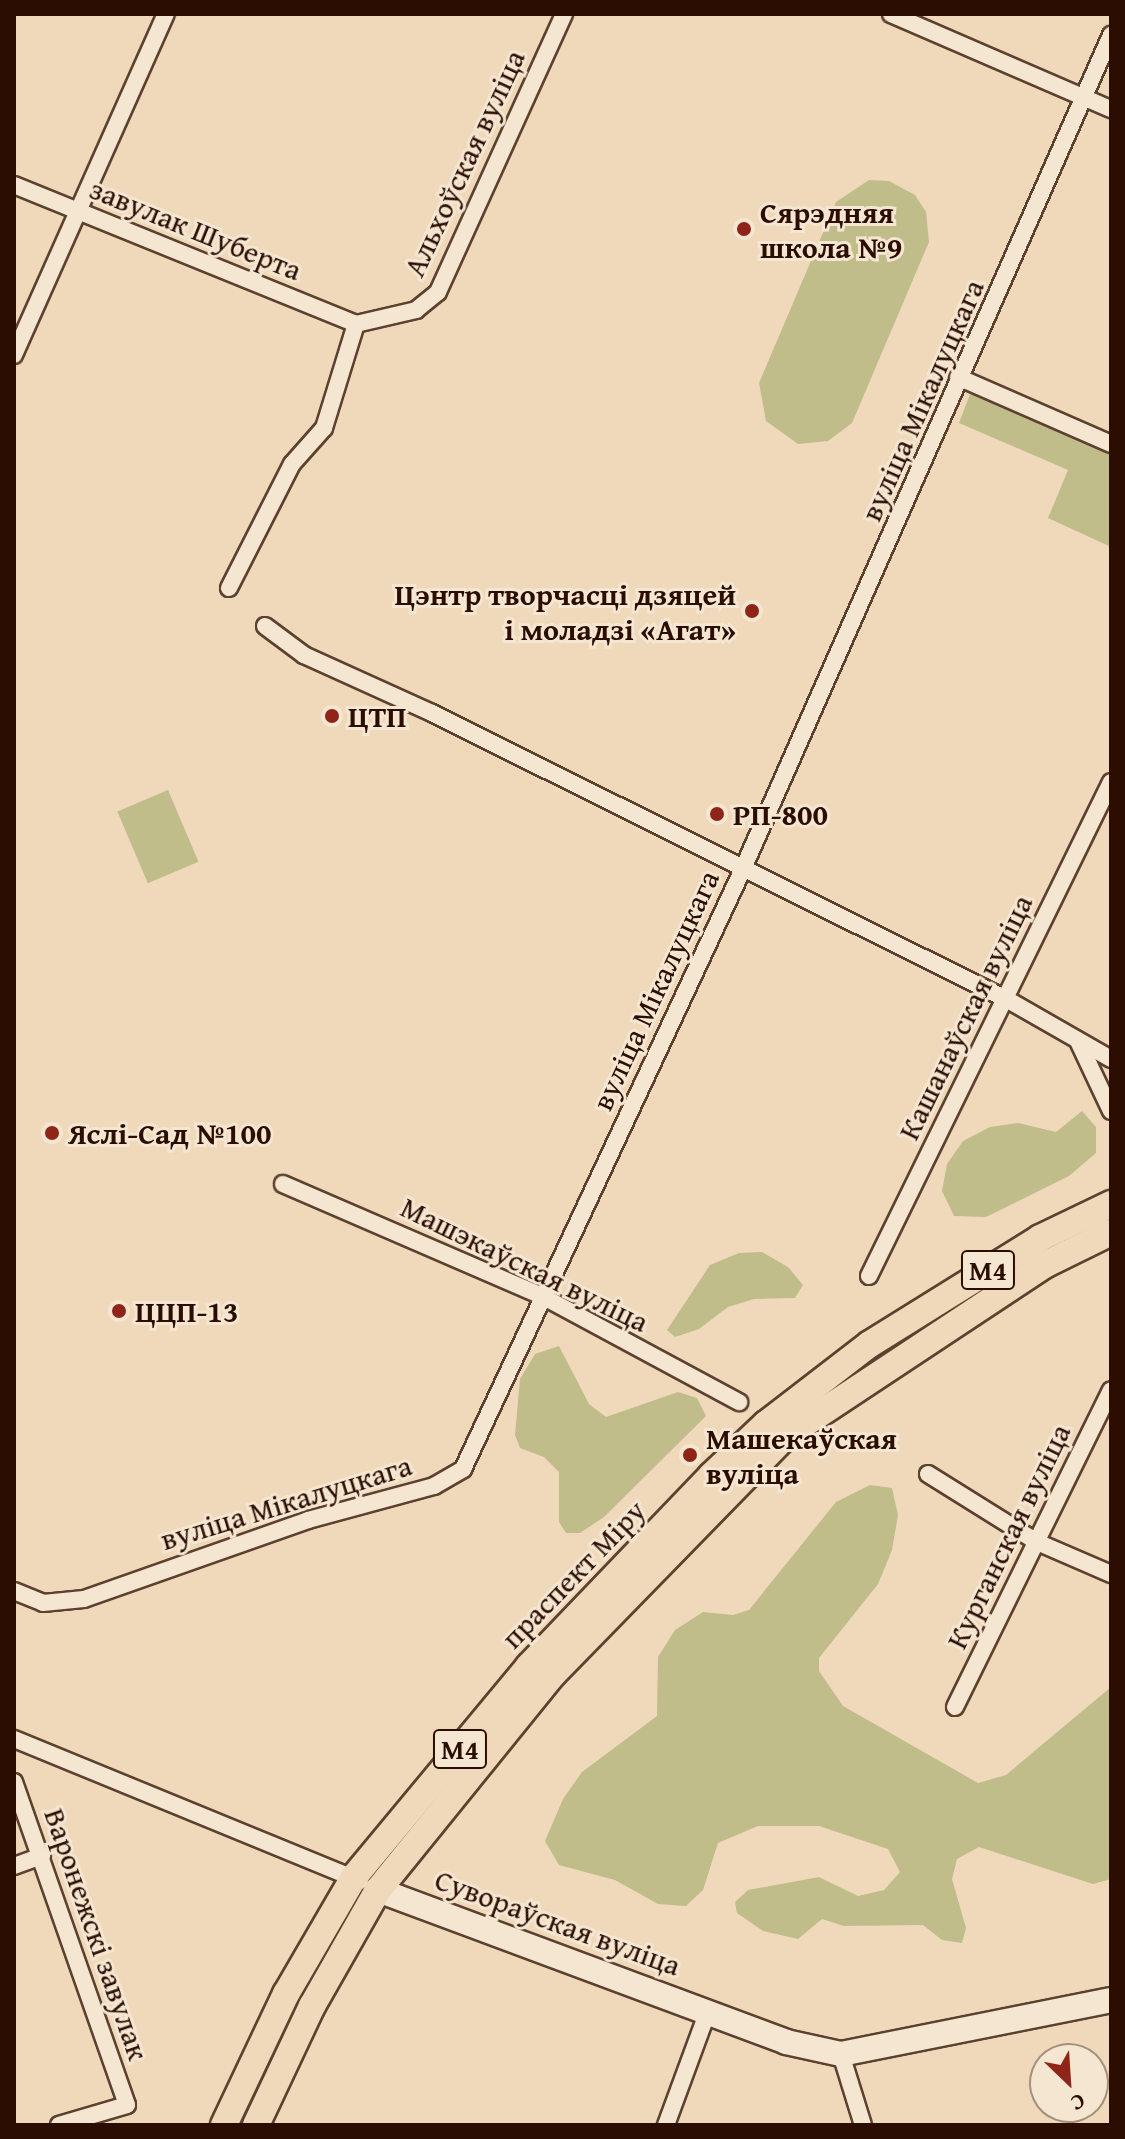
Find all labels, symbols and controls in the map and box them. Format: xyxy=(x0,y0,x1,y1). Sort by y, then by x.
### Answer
street label: Альхоўская вуліца xyxy=(396,44,532,282)
street label: завулак Шуберта xyxy=(85,170,307,288)
place label: Сярэдняя школа №9 xyxy=(760,194,902,264)
marker: Сярэдняя школа №9 xyxy=(735,220,753,238)
street label: вуліца Мікалуцкага xyxy=(853,274,991,526)
place label: Цэнтр творчасці дзяцей і моладзі «Агат» xyxy=(394,576,736,646)
marker: Цэнтр творчасці дзяцей і моладзі «Агат» xyxy=(743,602,761,620)
place label: ЦТП xyxy=(348,698,407,734)
marker: ЦТП xyxy=(323,707,341,725)
place label: РП-800 xyxy=(733,796,828,832)
marker: РП-800 xyxy=(708,805,726,823)
street label: вуліца Мікалуцкага xyxy=(584,864,726,1116)
street label: Кашанаўская вуліца xyxy=(890,889,1040,1145)
place label: Яслі-Сад №100 xyxy=(68,1115,272,1151)
marker: Яслі-Сад №100 xyxy=(43,1124,61,1142)
street label: Машэкаўская вуліца xyxy=(395,1188,655,1340)
road number: М4 xyxy=(960,1246,1016,1294)
place label: ЦЦП-13 xyxy=(135,1293,238,1329)
marker: ЦЦП-13 xyxy=(110,1302,128,1320)
street label: Курганская вуліца xyxy=(938,1418,1078,1654)
place label: Машекаўская вуліца xyxy=(706,1420,897,1490)
marker: Машекаўская вуліца xyxy=(681,1446,699,1464)
street label: вуліца Мікалуцкага xyxy=(156,1447,416,1557)
street label: праспект Міру xyxy=(493,1492,653,1656)
road number: М4 xyxy=(432,1725,488,1773)
street label: Варонежскі завулак xyxy=(37,1803,157,2065)
street label: Сувораўская вуліца xyxy=(430,1861,686,1983)
north arrow xyxy=(1029,2043,1109,2123)
text: С xyxy=(1066,2086,1091,2120)

